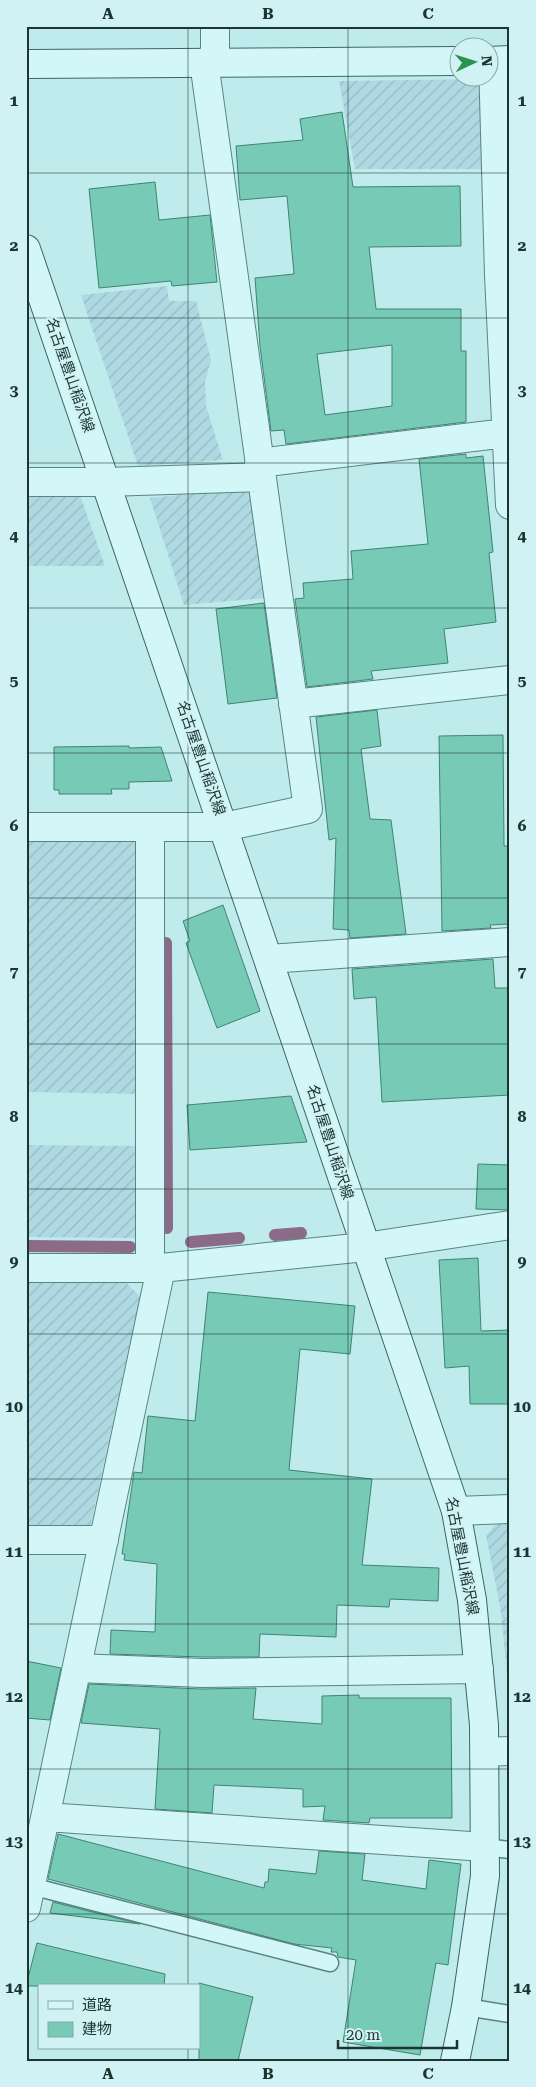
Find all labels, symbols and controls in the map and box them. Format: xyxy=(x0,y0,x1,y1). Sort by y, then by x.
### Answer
text: A xyxy=(102,4,114,23)
text: B xyxy=(262,4,274,23)
text: C xyxy=(422,4,434,23)
north arrow xyxy=(448,38,498,88)
text: N xyxy=(479,55,495,67)
text: 1 xyxy=(10,91,19,110)
text: 1 xyxy=(518,91,527,110)
text: 2 xyxy=(10,236,19,255)
text: 2 xyxy=(518,236,527,255)
street label: 名古屋豊山稲沢線 xyxy=(42,315,98,435)
text: 3 xyxy=(10,381,19,400)
text: 3 xyxy=(518,381,527,400)
text: 4 xyxy=(10,526,19,545)
text: 4 xyxy=(518,526,527,545)
text: 5 xyxy=(10,671,19,690)
text: 5 xyxy=(518,671,527,690)
street label: 名古屋豊山稲沢線 xyxy=(173,698,229,818)
text: 6 xyxy=(10,816,19,835)
text: 6 xyxy=(518,816,527,835)
text: 7 xyxy=(10,962,19,981)
text: 7 xyxy=(518,962,527,981)
street label: 名古屋豊山稲沢線 xyxy=(303,1082,357,1202)
text: 8 xyxy=(10,1107,19,1126)
text: 8 xyxy=(518,1107,527,1126)
text: 9 xyxy=(10,1252,19,1271)
text: 9 xyxy=(518,1252,527,1271)
text: 10 xyxy=(5,1397,23,1416)
text: 10 xyxy=(513,1397,531,1416)
street label: 名古屋豊山稲沢線 xyxy=(442,1495,482,1617)
text: 11 xyxy=(5,1542,23,1561)
text: 11 xyxy=(513,1542,531,1561)
text: 12 xyxy=(5,1687,23,1706)
text: 12 xyxy=(513,1687,531,1706)
text: 13 xyxy=(5,1832,23,1851)
text: 13 xyxy=(513,1832,531,1851)
text: 14 xyxy=(5,1978,23,1997)
text: 14 xyxy=(513,1978,531,1997)
legend xyxy=(38,1984,200,2050)
text: 道路 xyxy=(82,1996,112,2014)
scale bar xyxy=(338,2017,457,2049)
text: 建物 xyxy=(82,2020,112,2038)
text: 20 m xyxy=(346,2026,381,2044)
text: A xyxy=(102,2064,114,2083)
text: B xyxy=(262,2064,274,2083)
text: C xyxy=(422,2064,434,2083)

